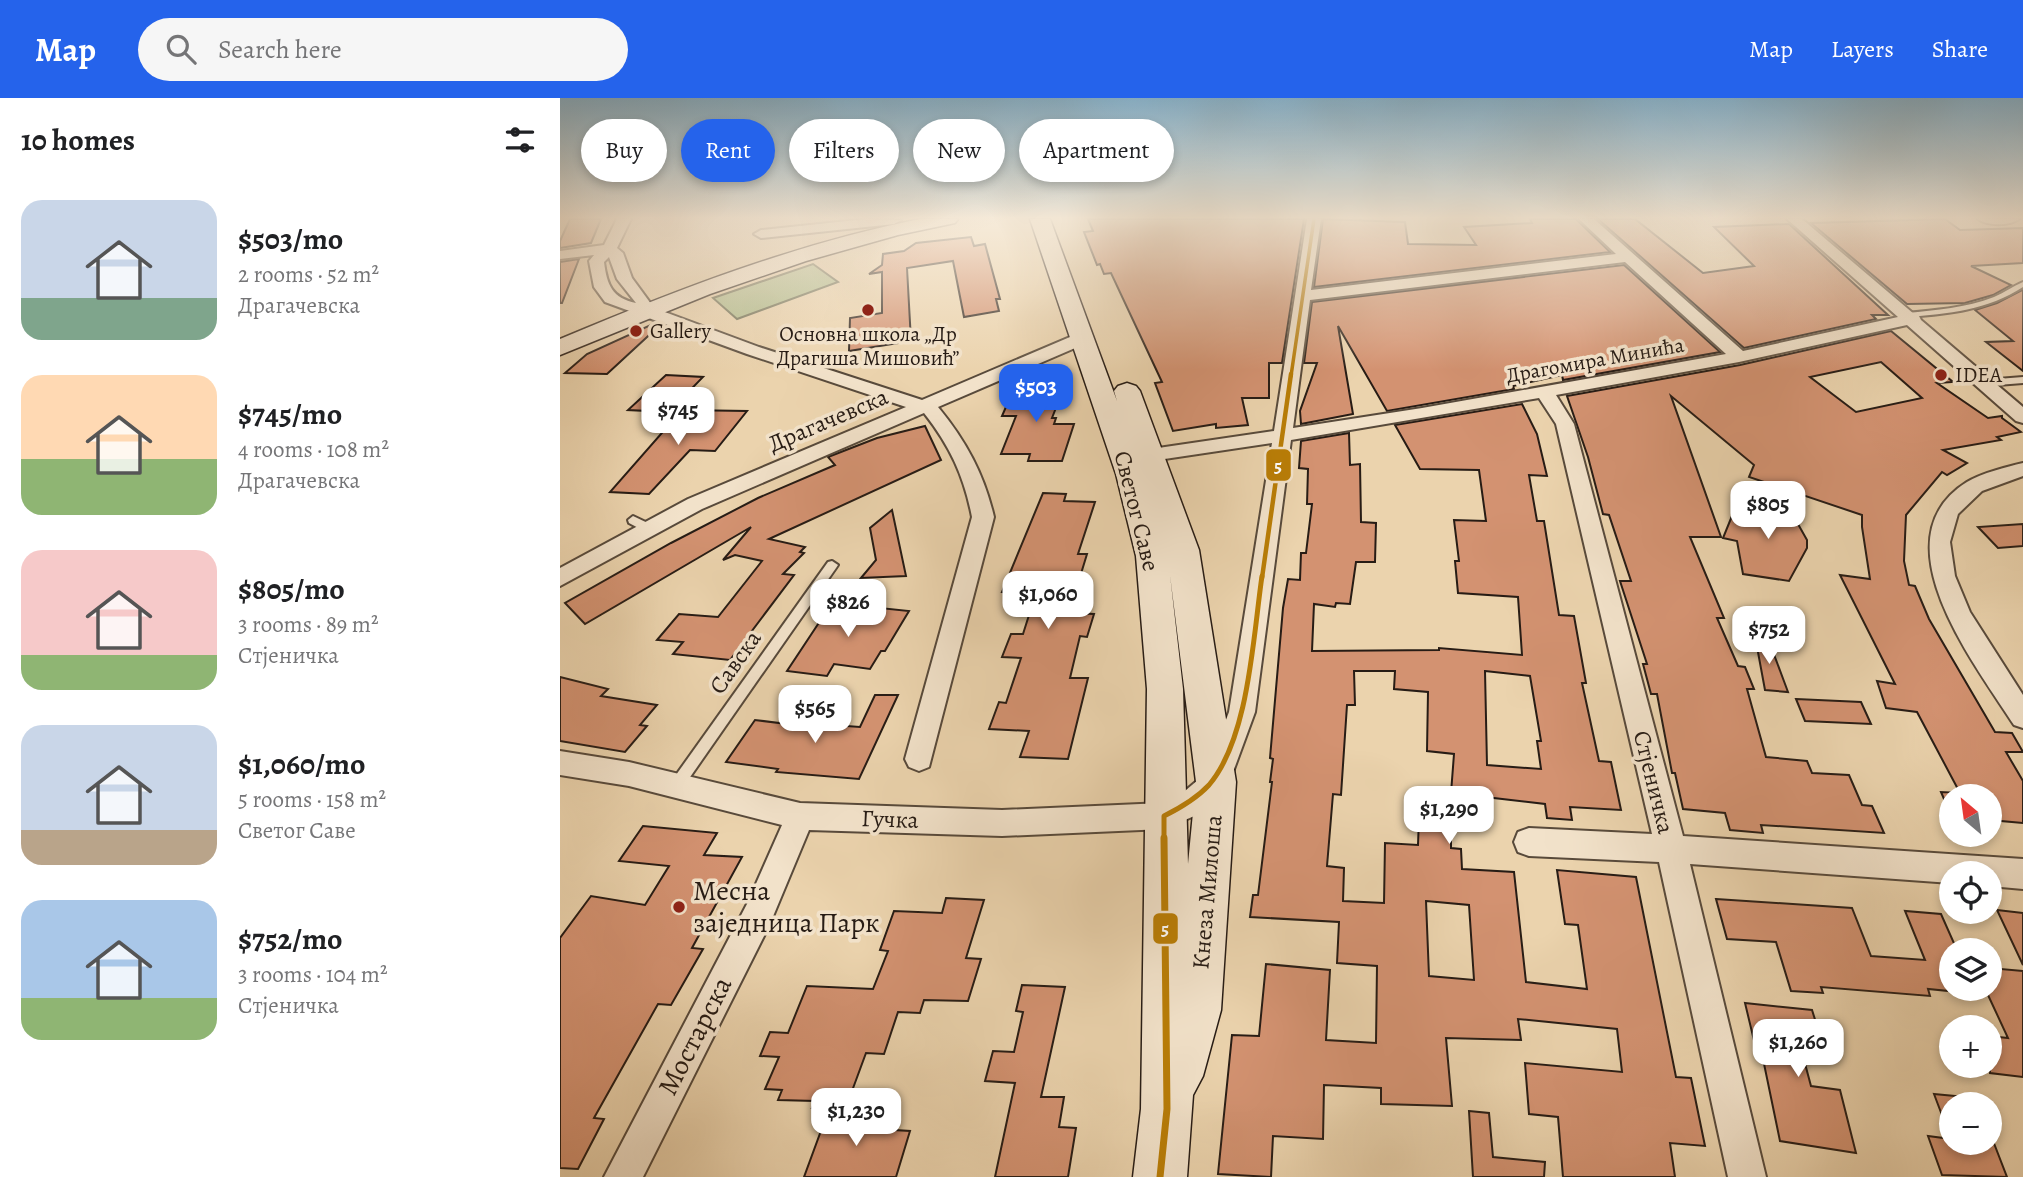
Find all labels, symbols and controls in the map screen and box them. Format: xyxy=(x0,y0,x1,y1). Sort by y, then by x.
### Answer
search box xyxy=(138,18,628,81)
text: Map xyxy=(35,27,96,72)
icon: search xyxy=(162,30,200,68)
text: Search here xyxy=(218,32,342,67)
text: Map xyxy=(1749,33,1793,65)
text: Layers xyxy=(1831,33,1894,65)
text: Share xyxy=(1932,33,1988,65)
chip: Buy xyxy=(581,119,667,182)
chip: Rent xyxy=(681,119,775,182)
chip: Filters xyxy=(789,119,899,182)
chip: New xyxy=(913,119,1005,182)
chip: Apartment xyxy=(1019,119,1174,182)
text: 10 homes xyxy=(21,120,135,160)
icon: filters xyxy=(501,121,539,159)
text: $503/mo xyxy=(238,219,343,259)
icon: home xyxy=(77,228,161,312)
text: 2 rooms · 52 m² xyxy=(238,259,379,290)
text: Драгачевска xyxy=(238,290,360,321)
marker: Основна школа „Др Драгиша Мишовић” xyxy=(860,302,876,318)
place label: Gallery xyxy=(650,317,712,345)
place label: Основна школа „Др Драгиша Мишовић” xyxy=(777,320,959,372)
marker: Gallery xyxy=(628,323,644,339)
street label: Драгомира Минића xyxy=(1504,331,1686,389)
place label: IDEA xyxy=(1955,361,2003,389)
pin: $503 xyxy=(995,364,1077,424)
marker: IDEA xyxy=(1933,367,1949,383)
text: $503 xyxy=(1015,371,1057,402)
street label: Драгачевска xyxy=(763,380,893,460)
pin: $745 xyxy=(637,388,719,447)
text: $745/mo xyxy=(238,394,342,434)
text: $745 xyxy=(657,394,699,425)
icon: home xyxy=(77,403,161,487)
text: 4 rooms · 108 m² xyxy=(238,434,389,465)
street label: Светог Саве xyxy=(1107,448,1167,574)
line badge: 5 xyxy=(1265,448,1292,482)
text: 5 xyxy=(1274,453,1282,479)
text: Драгачевска xyxy=(238,465,360,496)
pin: $805 xyxy=(1727,482,1809,541)
text: $805 xyxy=(1746,488,1790,519)
text: $805/mo xyxy=(238,569,345,609)
pin: $1,060 xyxy=(991,572,1105,631)
icon: home xyxy=(77,578,161,662)
text: $1,060 xyxy=(1018,578,1078,609)
pin: $826 xyxy=(807,580,889,639)
text: $826 xyxy=(826,586,870,617)
pin: $752 xyxy=(1728,606,1810,666)
text: 3 rooms · 89 m² xyxy=(238,609,379,640)
text: $752 xyxy=(1748,613,1790,644)
street label: Савска xyxy=(702,624,768,700)
text: Стјеничка xyxy=(238,640,339,671)
pin: $565 xyxy=(774,686,856,745)
text: $565 xyxy=(794,692,836,723)
street label: Стјеничка xyxy=(1626,727,1682,837)
text: $1,060/mo xyxy=(238,744,365,784)
icon: home xyxy=(77,753,161,837)
text: 5 rooms · 158 m² xyxy=(238,784,386,815)
north arrow xyxy=(1939,784,2002,847)
map controls xyxy=(1939,784,2002,1155)
pin: $1,290 xyxy=(1392,786,1506,846)
text: $1,290 xyxy=(1420,793,1478,824)
street label: Гучка xyxy=(861,802,919,836)
street label: Кнеза Милоша xyxy=(1184,813,1230,971)
text: Светог Саве xyxy=(238,815,356,846)
button: locate xyxy=(1939,861,2002,924)
place label: Месна заједница Парк xyxy=(693,872,880,942)
marker: Месна заједница Парк xyxy=(671,899,687,915)
line badge: 5 xyxy=(1152,912,1179,945)
text: 5 xyxy=(1161,916,1169,942)
text: $752/mo xyxy=(238,919,343,959)
icon: home xyxy=(77,928,161,1012)
button: layers xyxy=(1939,938,2002,1001)
text: 3 rooms · 104 m² xyxy=(238,959,387,990)
street label: Мостарска xyxy=(649,970,741,1102)
text: Стјеничка xyxy=(238,990,339,1021)
button: + xyxy=(1939,1015,2002,1078)
pin: $1,260 xyxy=(1741,1020,1855,1079)
text: $1,260 xyxy=(1769,1026,1827,1057)
pin: $1,230 xyxy=(799,1088,913,1148)
button: − xyxy=(1939,1092,2002,1155)
text: $1,230 xyxy=(827,1095,885,1126)

